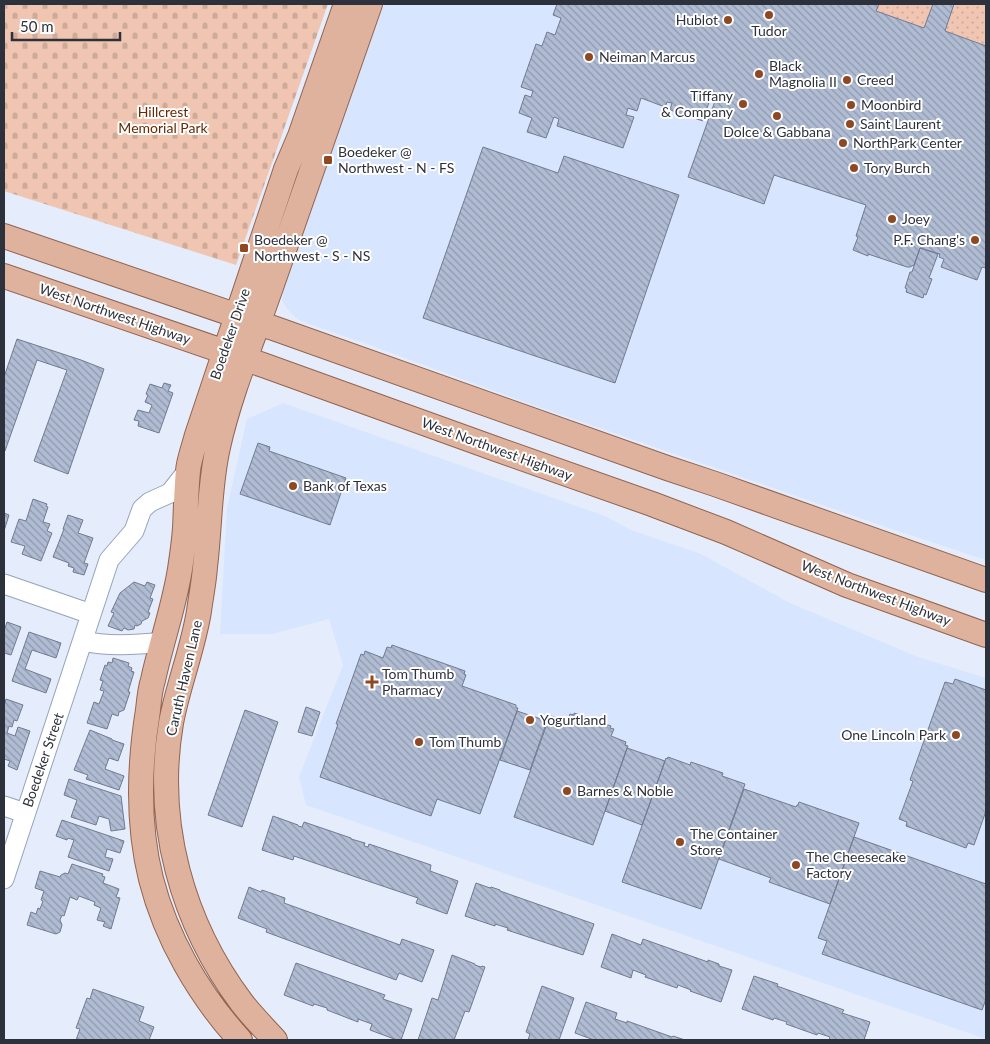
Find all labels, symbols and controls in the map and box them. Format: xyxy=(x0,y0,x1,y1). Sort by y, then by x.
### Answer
marker: Tudor xyxy=(763,9,775,21)
scale bar xyxy=(12,10,120,42)
place label: Hublot xyxy=(676,11,718,28)
marker: Hublot xyxy=(722,14,734,26)
text: 50 m xyxy=(20,17,54,35)
place label: Tudor xyxy=(751,22,787,39)
place label: Neiman Marcus xyxy=(599,48,695,65)
marker: Neiman Marcus xyxy=(583,51,595,63)
place label: Black Magnolia II xyxy=(769,57,837,90)
marker: Black Magnolia II xyxy=(753,68,765,80)
place label: Creed xyxy=(857,71,894,88)
marker: Creed xyxy=(841,74,853,86)
place label: Tiffany & Company xyxy=(661,87,734,120)
place label: Moonbird xyxy=(861,96,921,113)
marker: Tiffany & Company xyxy=(737,98,749,110)
marker: Moonbird xyxy=(845,99,857,111)
park label: Hillcrest Memorial Park xyxy=(118,103,209,136)
marker: Dolce & Gabbana xyxy=(771,110,783,122)
place label: Saint Laurent xyxy=(860,115,941,132)
marker: Saint Laurent xyxy=(844,118,856,130)
place label: Dolce & Gabbana xyxy=(723,123,831,140)
place label: NorthPark Center xyxy=(853,134,962,151)
marker: NorthPark Center xyxy=(837,137,849,149)
place label: Boedeker @ Northwest - N - FS xyxy=(338,143,454,176)
marker: Boedeker @ Northwest - N - FS xyxy=(322,154,334,166)
place label: Tory Burch xyxy=(864,159,930,176)
marker: Tory Burch xyxy=(848,162,860,174)
place label: Joey xyxy=(902,210,931,227)
marker: Joey xyxy=(886,213,898,225)
place label: Boedeker @ Northwest - S - NS xyxy=(254,231,370,264)
place label: P.F. Chang's xyxy=(893,231,965,248)
marker: P.F. Chang's xyxy=(969,234,981,246)
marker: Boedeker @ Northwest - S - NS xyxy=(238,242,250,254)
street label: West Northwest Highway xyxy=(37,280,194,348)
street label: Boedeker Drive xyxy=(206,286,253,382)
street label: West Northwest Highway xyxy=(420,413,575,484)
place label: Bank of Texas xyxy=(303,477,387,494)
marker: Bank of Texas xyxy=(287,480,299,492)
street label: West Northwest Highway xyxy=(799,556,954,629)
street label: Caruth Haven Lane xyxy=(162,618,205,737)
place label: Tom Thumb Pharmacy xyxy=(382,665,454,698)
marker: Tom Thumb Pharmacy xyxy=(366,676,378,688)
street label: Boedeker Street xyxy=(18,710,67,809)
place label: Yogurtland xyxy=(540,711,606,728)
marker: Yogurtland xyxy=(524,714,536,726)
place label: One Lincoln Park xyxy=(841,726,947,743)
marker: One Lincoln Park xyxy=(950,729,962,741)
place label: Tom Thumb xyxy=(429,733,501,750)
marker: Tom Thumb xyxy=(413,736,425,748)
place label: Barnes & Noble xyxy=(577,782,673,799)
marker: Barnes & Noble xyxy=(561,785,573,797)
place label: The Container Store xyxy=(690,825,777,858)
marker: The Container Store xyxy=(674,836,686,848)
place label: The Cheesecake Factory xyxy=(806,848,906,881)
marker: The Cheesecake Factory xyxy=(790,859,802,871)

